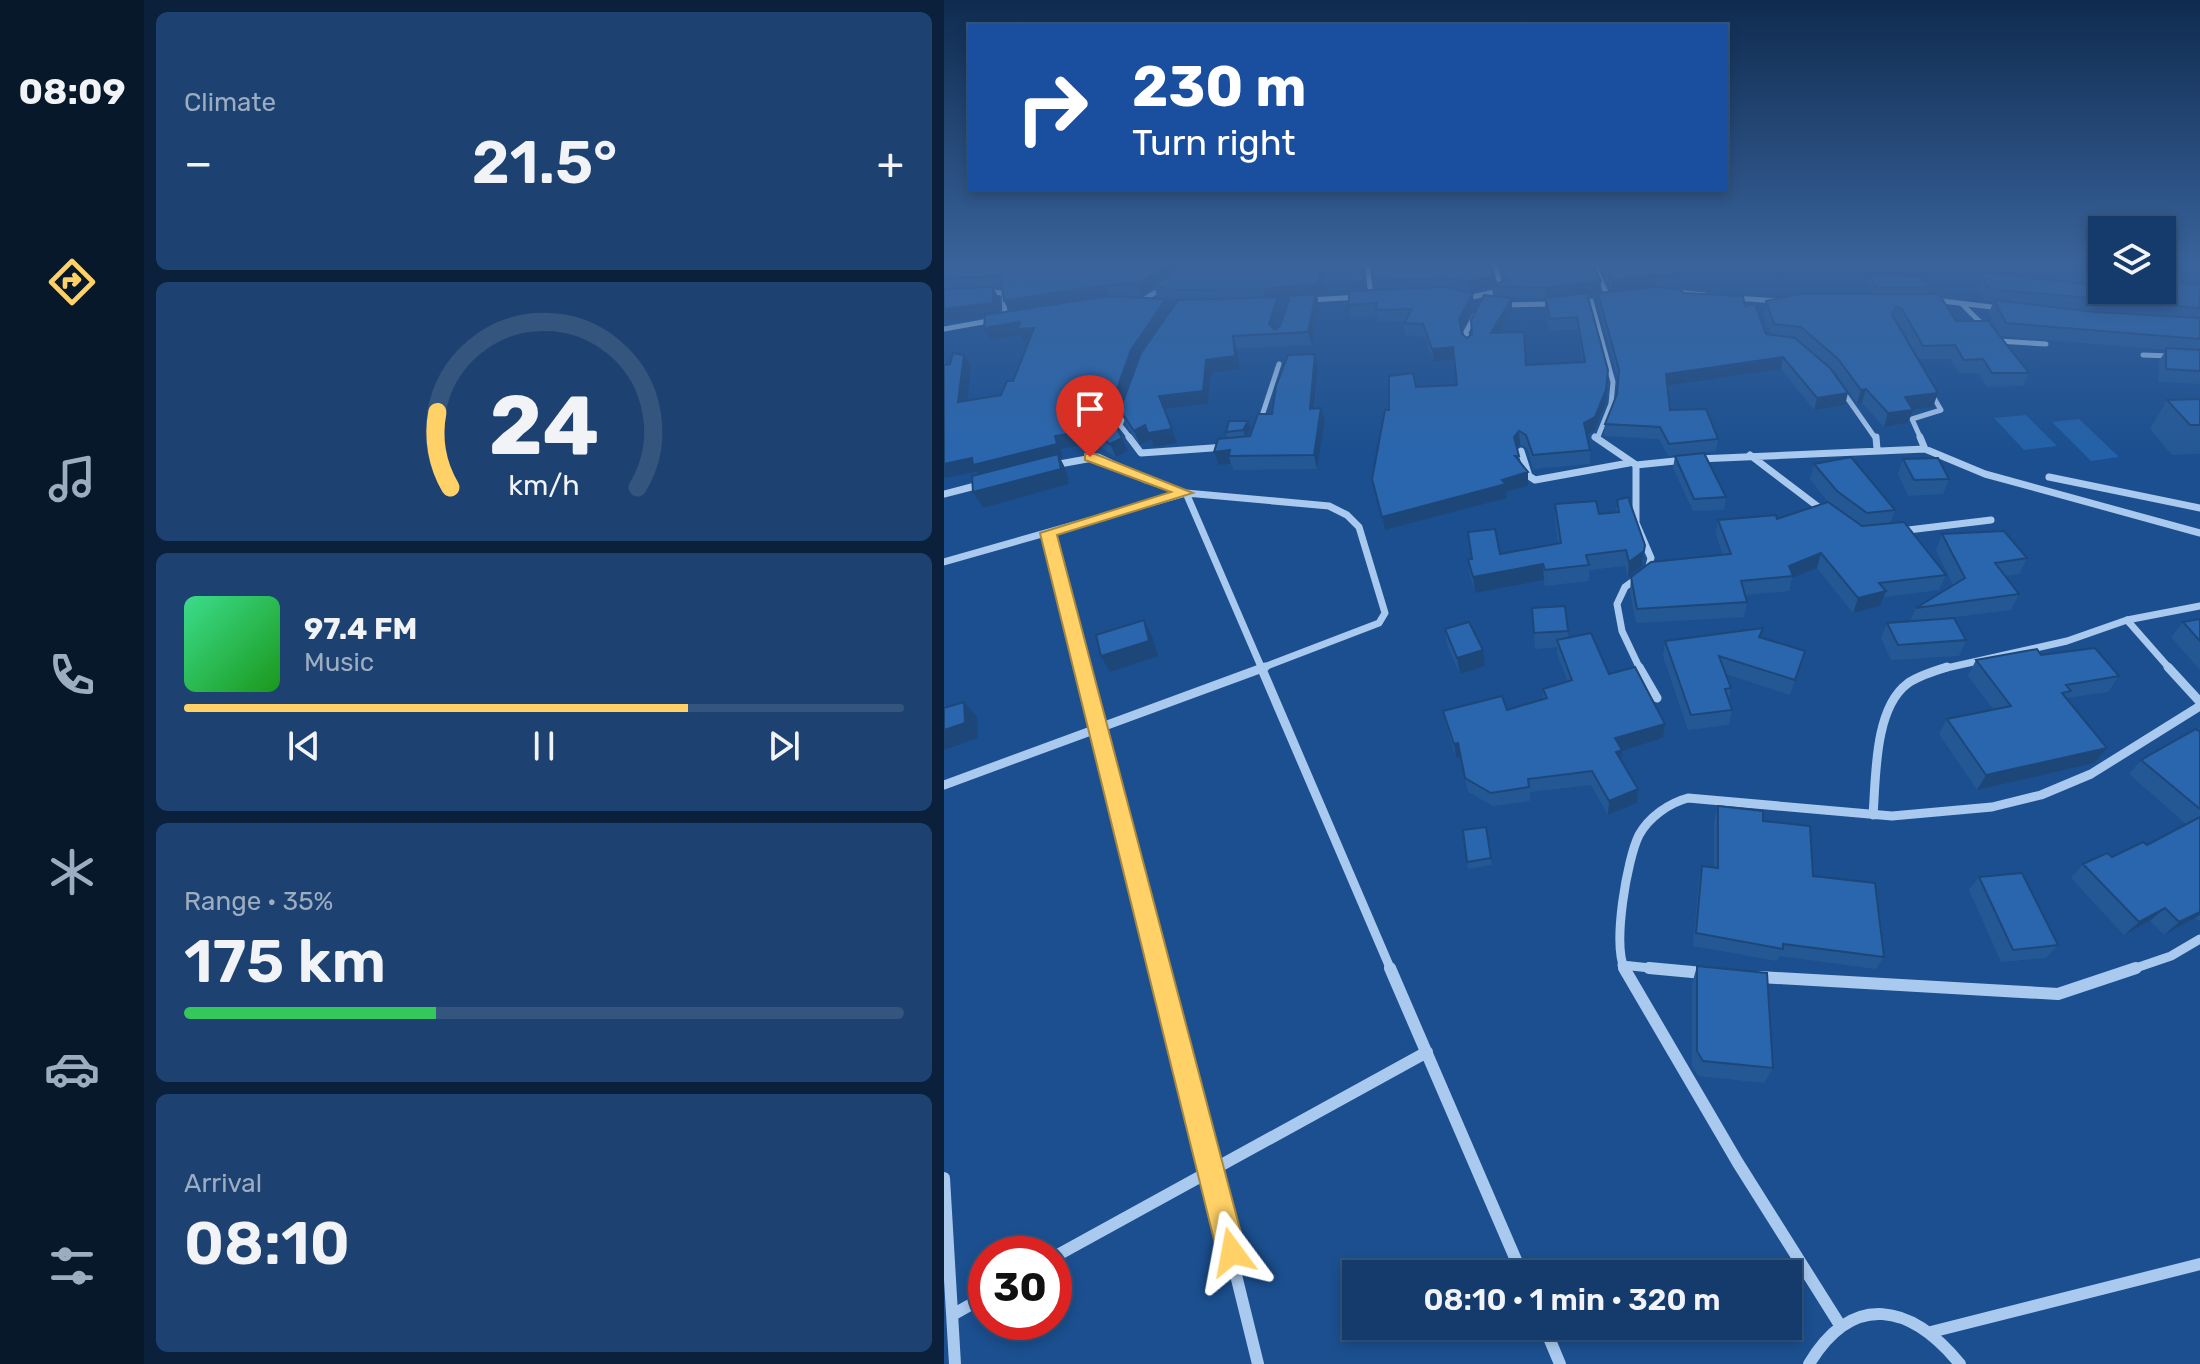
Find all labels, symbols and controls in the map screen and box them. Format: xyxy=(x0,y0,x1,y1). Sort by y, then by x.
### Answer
text: 230 m xyxy=(1132,54,1307,120)
icon: right xyxy=(1000,56,1104,160)
text: 08:09 xyxy=(19,70,125,113)
text: Climate xyxy=(184,87,276,118)
text: Turn right xyxy=(1132,121,1296,164)
text: 21.5° xyxy=(472,127,617,198)
text: − xyxy=(184,137,213,189)
text: + xyxy=(877,137,904,189)
map controls xyxy=(2088,216,2176,304)
button: layers xyxy=(2088,216,2176,304)
icon: directions xyxy=(44,254,100,310)
text: 24 xyxy=(489,375,599,474)
pin xyxy=(1056,375,1124,457)
icon: arrive xyxy=(1068,387,1112,431)
icon: music xyxy=(44,451,100,507)
text: km/h xyxy=(508,468,580,502)
text: 97.4 FM xyxy=(304,611,417,647)
icon: phone xyxy=(44,647,100,703)
text: Music xyxy=(304,647,374,678)
icon: previous xyxy=(282,724,326,768)
icon: pause xyxy=(522,724,566,768)
icon: next xyxy=(762,724,806,768)
icon: climate xyxy=(44,844,100,900)
text: Range · 35% xyxy=(184,886,333,917)
text: 175 km xyxy=(184,926,386,997)
icon: car xyxy=(44,1041,100,1097)
text: Arrival xyxy=(184,1168,262,1199)
text: 08:10 xyxy=(184,1208,350,1279)
position arrow xyxy=(1190,1210,1274,1294)
speed limit sign: 30 xyxy=(968,1236,1072,1340)
icon: filters xyxy=(44,1238,100,1294)
text: 08:10 · 1 min · 320 m xyxy=(1424,1282,1721,1318)

